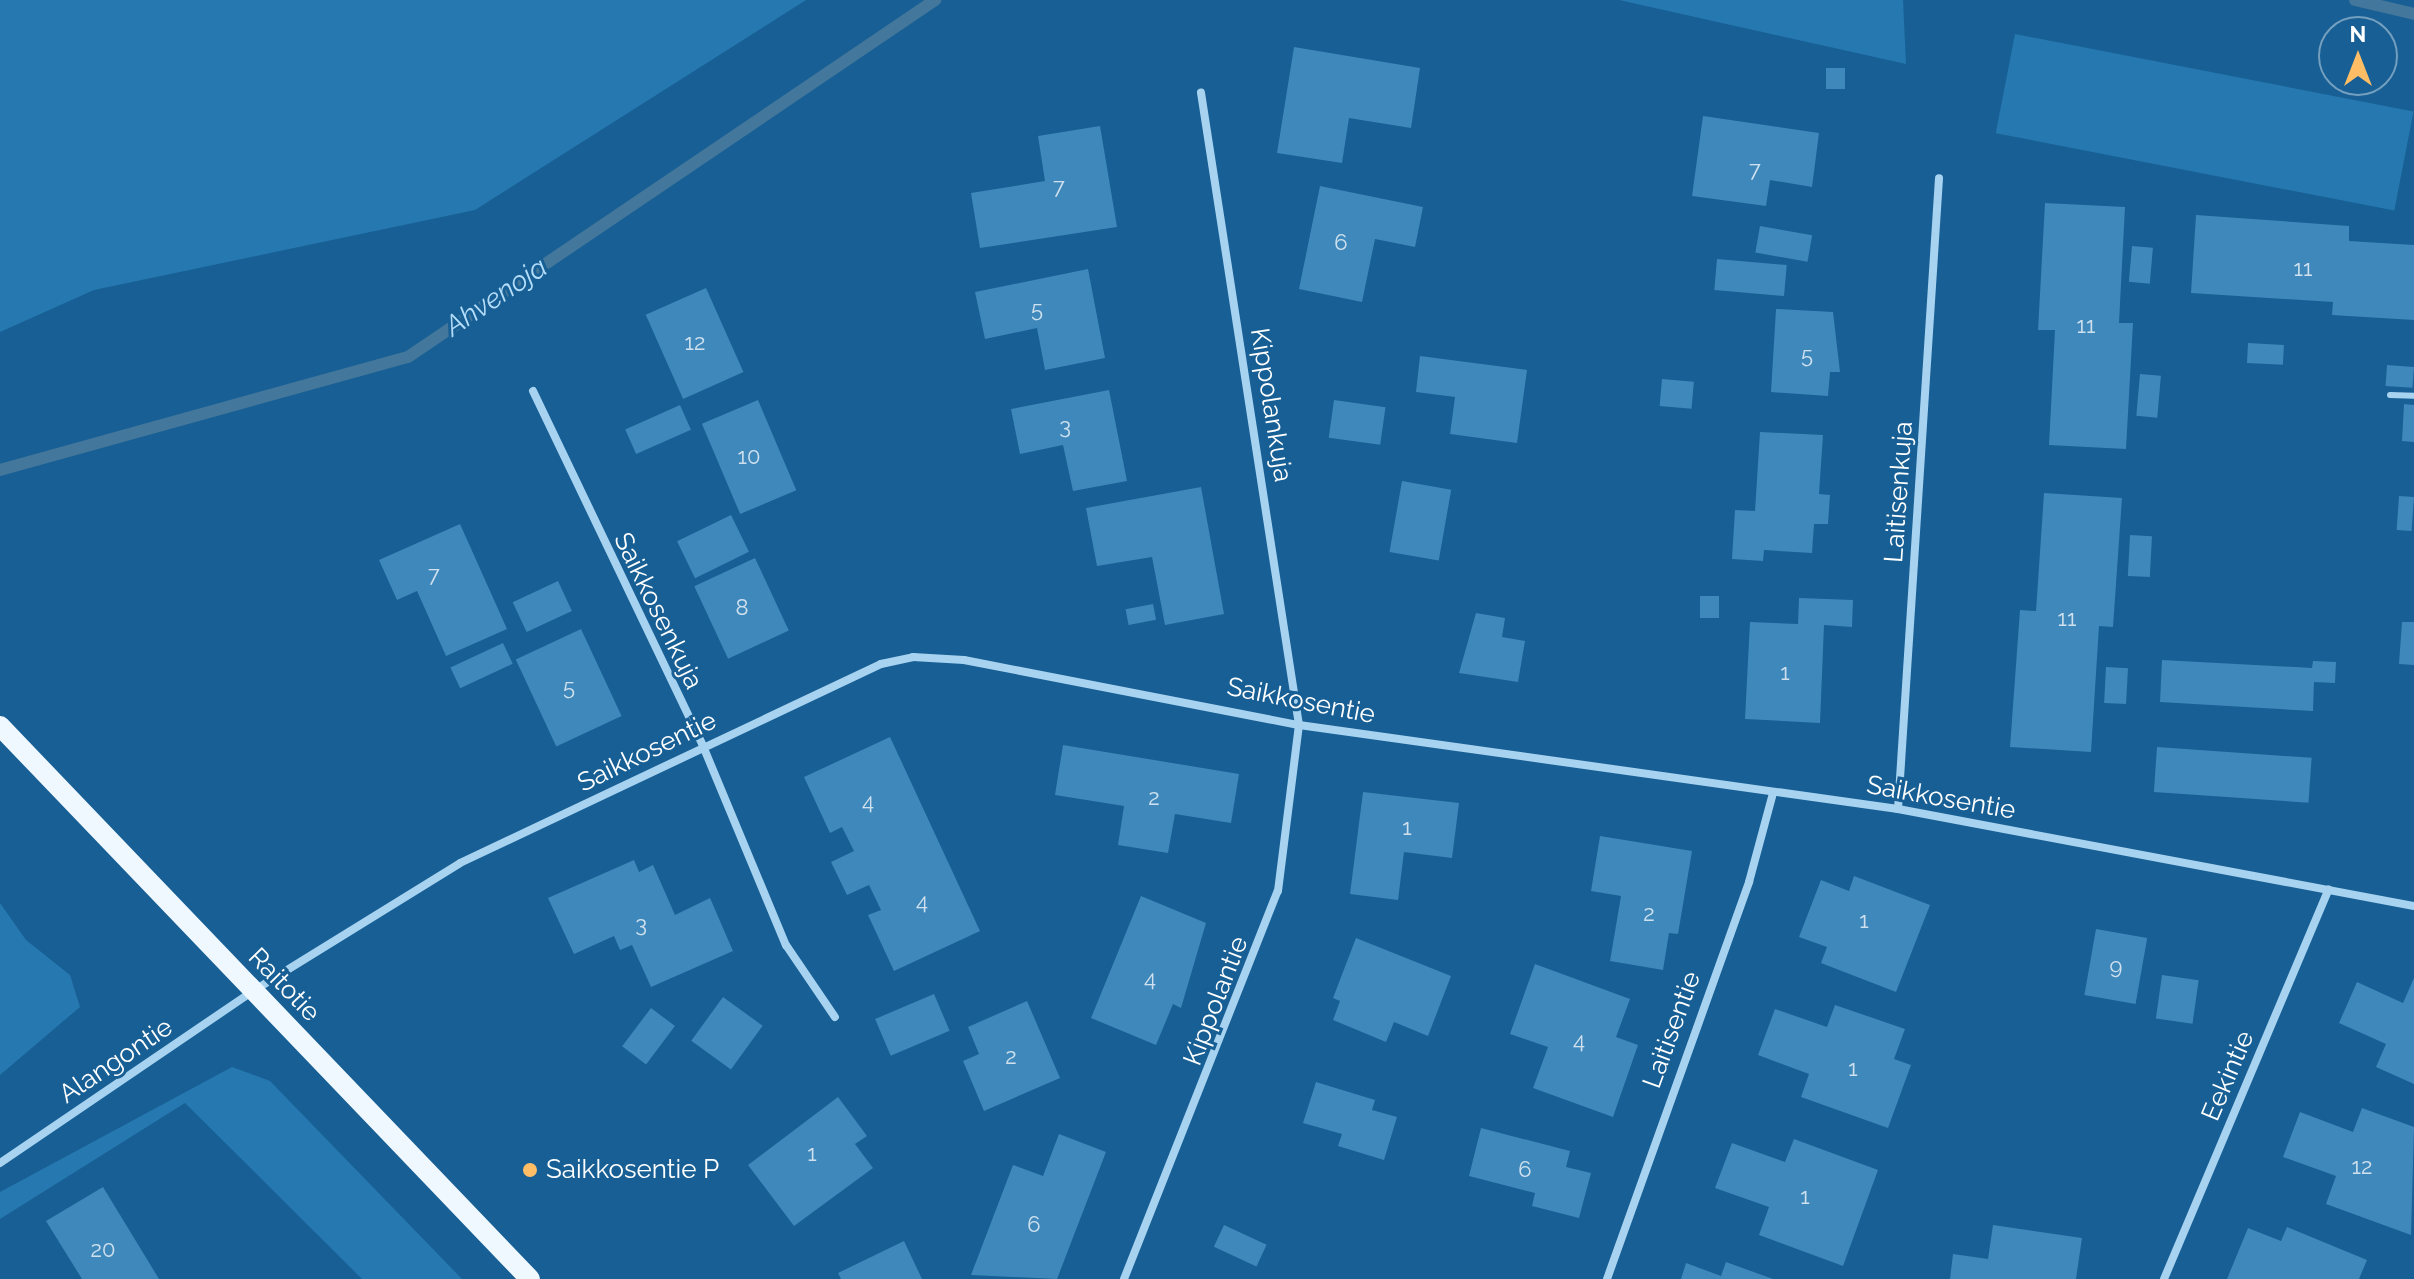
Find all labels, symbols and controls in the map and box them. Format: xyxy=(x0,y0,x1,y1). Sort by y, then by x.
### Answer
north arrow xyxy=(2318,16,2398,96)
text: N xyxy=(2350,21,2366,47)
house number: 7 xyxy=(1749,157,1761,183)
house number: 7 xyxy=(1053,174,1065,200)
house number: 6 xyxy=(1334,230,1348,256)
water label: Ahvenoja xyxy=(438,250,554,344)
house number: 11 xyxy=(2294,256,2312,282)
house number: 5 xyxy=(1031,297,1043,323)
house number: 11 xyxy=(2077,313,2095,339)
street label: Kippolankuja xyxy=(1243,326,1299,484)
house number: 12 xyxy=(685,330,705,356)
house number: 5 xyxy=(1801,343,1813,369)
house number: 3 xyxy=(1059,414,1071,440)
street label: Laitisenkuja xyxy=(1878,420,1920,564)
house number: 10 xyxy=(738,444,760,470)
street label: Saikkosenkuja xyxy=(607,528,709,694)
house number: 7 xyxy=(428,562,440,588)
house number: 8 xyxy=(735,595,749,621)
house number: 11 xyxy=(2058,606,2076,632)
house number: 1 xyxy=(1780,660,1790,686)
street label: Saikkosentie xyxy=(1224,671,1378,731)
house number: 5 xyxy=(563,675,575,701)
street label: Saikkosentie xyxy=(573,705,721,799)
street label: Saikkosentie xyxy=(1864,770,2018,826)
house number: 2 xyxy=(1148,785,1160,811)
house number: 4 xyxy=(862,789,874,815)
house number: 1 xyxy=(1402,815,1412,841)
house number: 4 xyxy=(916,889,928,915)
house number: 2 xyxy=(1643,901,1655,927)
house number: 1 xyxy=(1859,908,1869,934)
house number: 3 xyxy=(635,912,647,938)
street label: Kippolantie xyxy=(1177,932,1255,1070)
street label: Raitotie xyxy=(242,942,326,1028)
house number: 9 xyxy=(2110,954,2122,980)
house number: 4 xyxy=(1144,966,1156,992)
street label: Laitisentie xyxy=(1637,967,1707,1093)
street label: Alangontie xyxy=(53,1012,179,1110)
street label: Eekintie xyxy=(2195,1026,2261,1126)
house number: 4 xyxy=(1573,1028,1585,1054)
house number: 2 xyxy=(1005,1044,1017,1070)
house number: 1 xyxy=(1848,1056,1858,1082)
house number: 1 xyxy=(807,1141,817,1167)
place label: Saikkosentie P xyxy=(546,1154,719,1186)
house number: 12 xyxy=(2352,1154,2372,1180)
house number: 6 xyxy=(1518,1157,1532,1183)
marker: Saikkosentie P xyxy=(521,1161,539,1179)
house number: 1 xyxy=(1800,1184,1810,1210)
house number: 6 xyxy=(1027,1212,1041,1238)
house number: 20 xyxy=(91,1237,115,1263)

